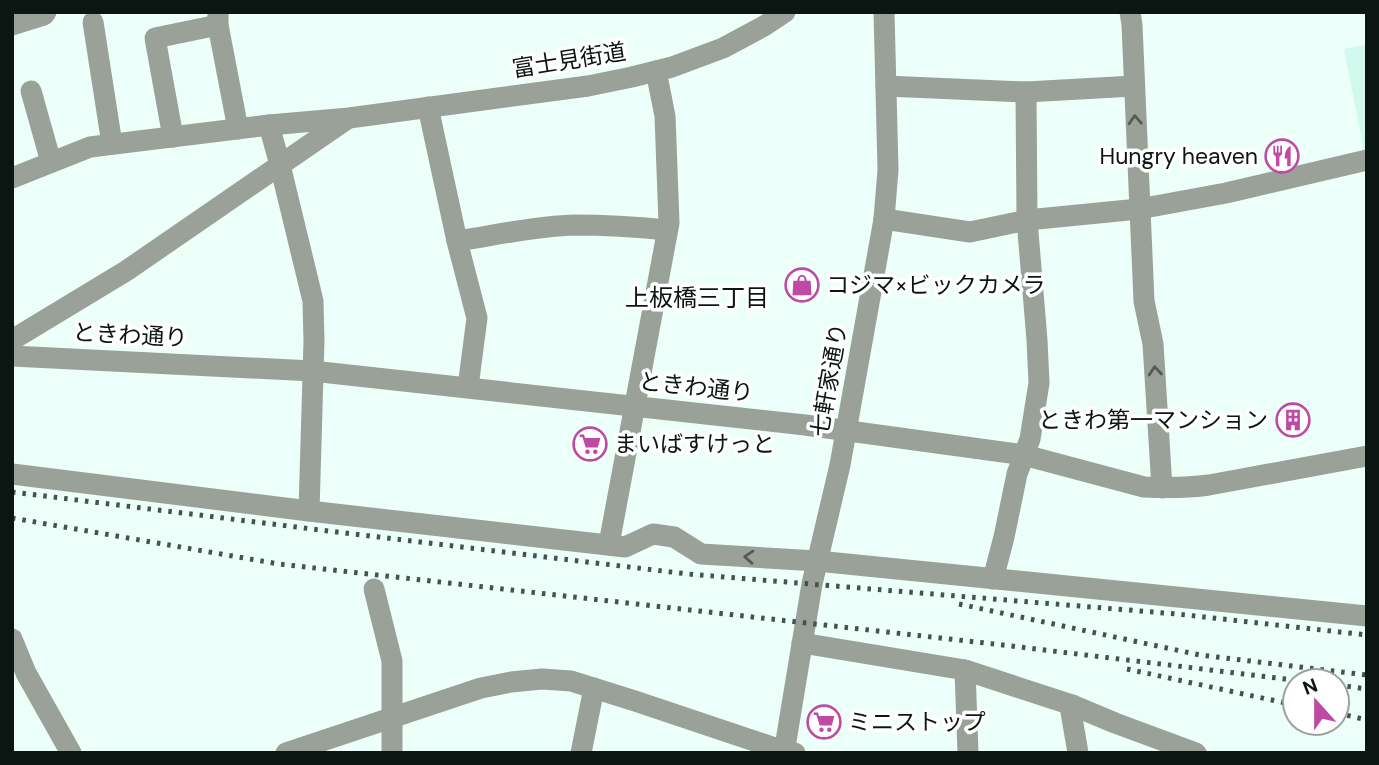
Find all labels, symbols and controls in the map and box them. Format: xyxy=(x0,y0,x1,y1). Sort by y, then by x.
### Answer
street label: 富士見街道 xyxy=(510,36,628,84)
one-way arrow xyxy=(1128,115,1143,126)
restaurant icon: Hungry heaven xyxy=(1263,137,1301,175)
place label: Hungry heaven xyxy=(1100,141,1258,171)
shop icon: コジマ×ビックカメラ xyxy=(783,266,821,304)
place label: コジマ×ビックカメラ xyxy=(826,270,1046,300)
district label: 上板橋三丁目 xyxy=(625,282,769,313)
street label: ときわ通り xyxy=(72,317,188,353)
street label: 七軒家通り xyxy=(804,321,854,439)
one-way arrow xyxy=(1148,365,1163,376)
street label: ときわ通り xyxy=(637,366,755,408)
building icon: ときわ第一マンション xyxy=(1274,401,1312,439)
place label: ときわ第一マンション xyxy=(1038,405,1268,435)
supermarket icon: まいばすけっと xyxy=(571,425,609,463)
place label: まいばすけっと xyxy=(614,429,775,459)
one-way arrow xyxy=(743,550,754,565)
north arrow xyxy=(1281,667,1351,737)
text: N xyxy=(1299,672,1321,701)
supermarket icon: ミニストップ xyxy=(805,703,843,741)
place label: ミニストップ xyxy=(848,707,986,737)

